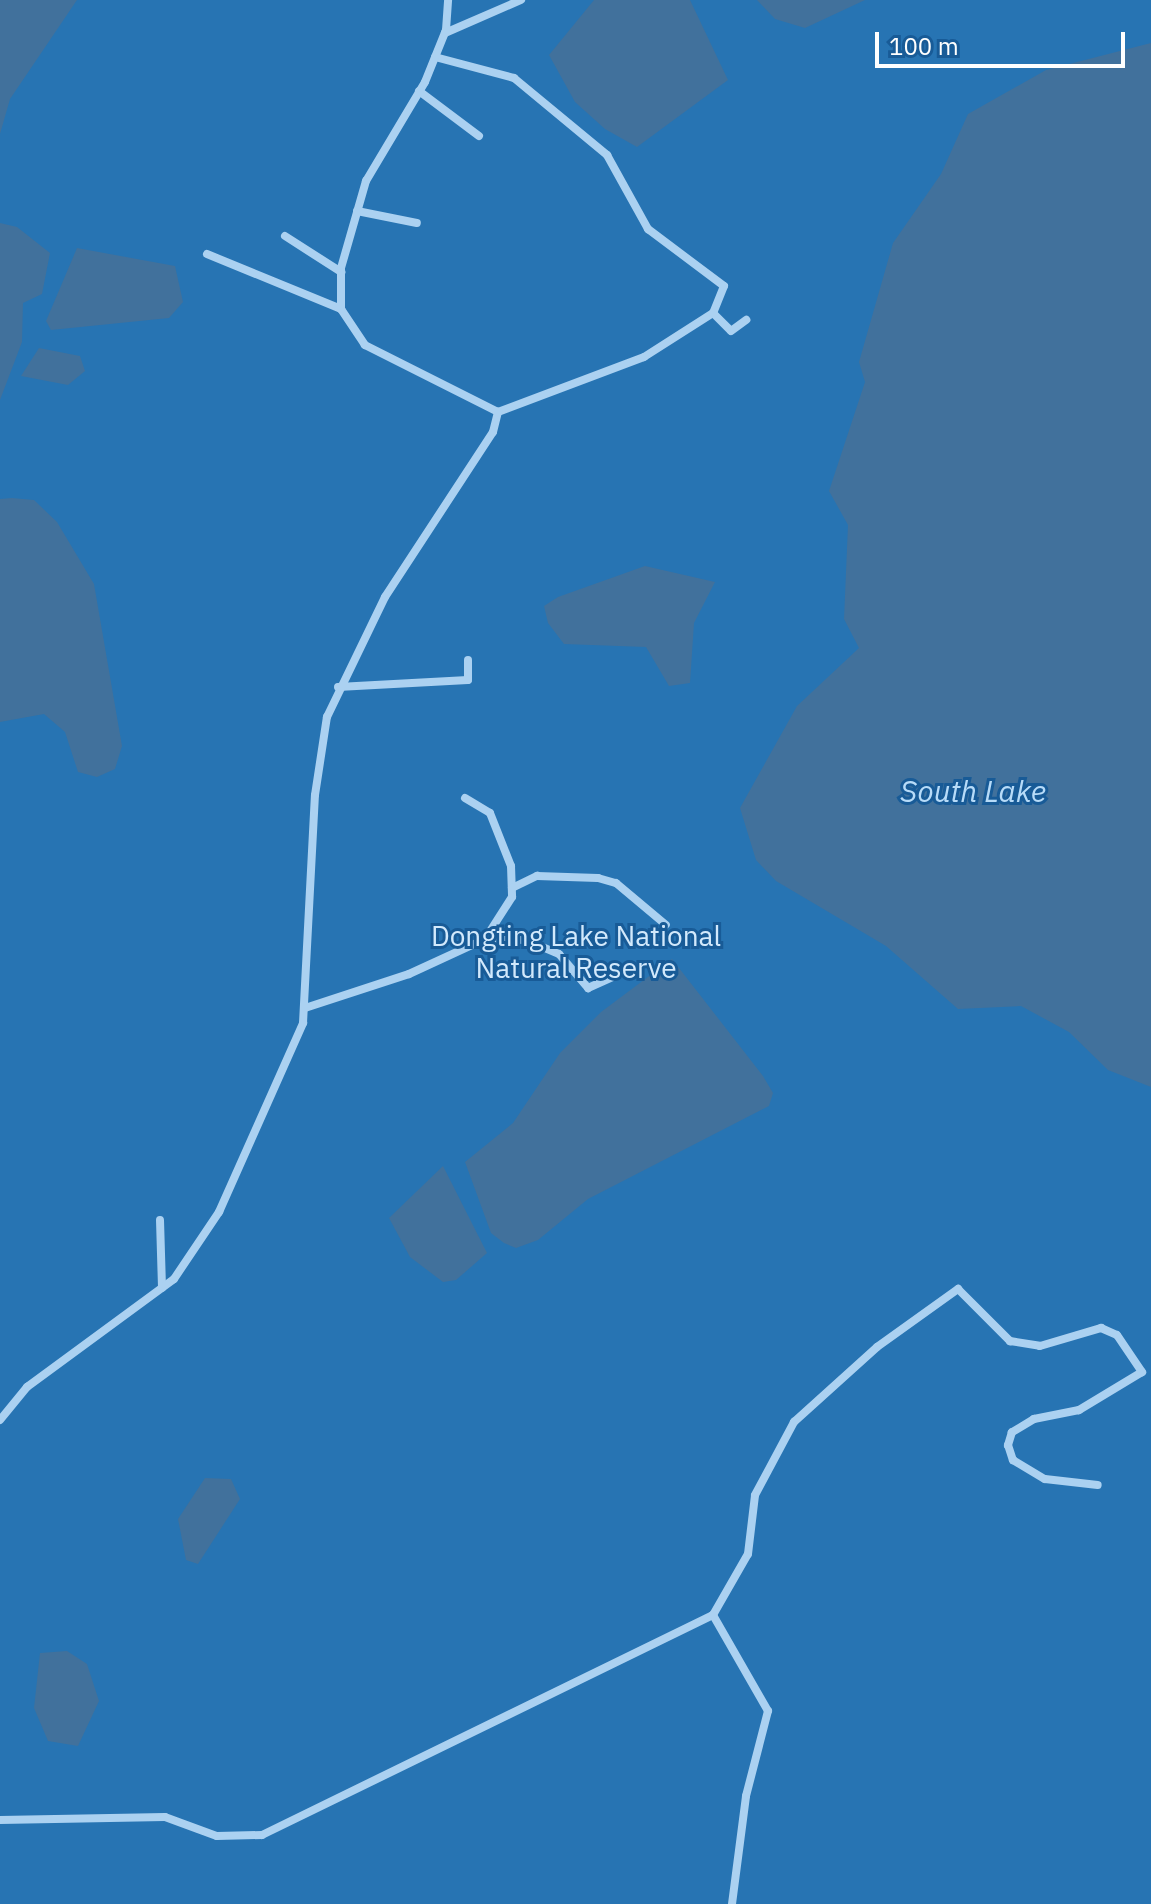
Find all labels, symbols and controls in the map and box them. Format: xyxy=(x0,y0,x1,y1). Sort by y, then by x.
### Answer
scale bar xyxy=(879,16,1129,66)
text: 100 m xyxy=(889,30,959,62)
water label: South Lake xyxy=(900,773,1046,809)
park label: Dongting Lake National Natural Reserve xyxy=(431,919,721,985)

